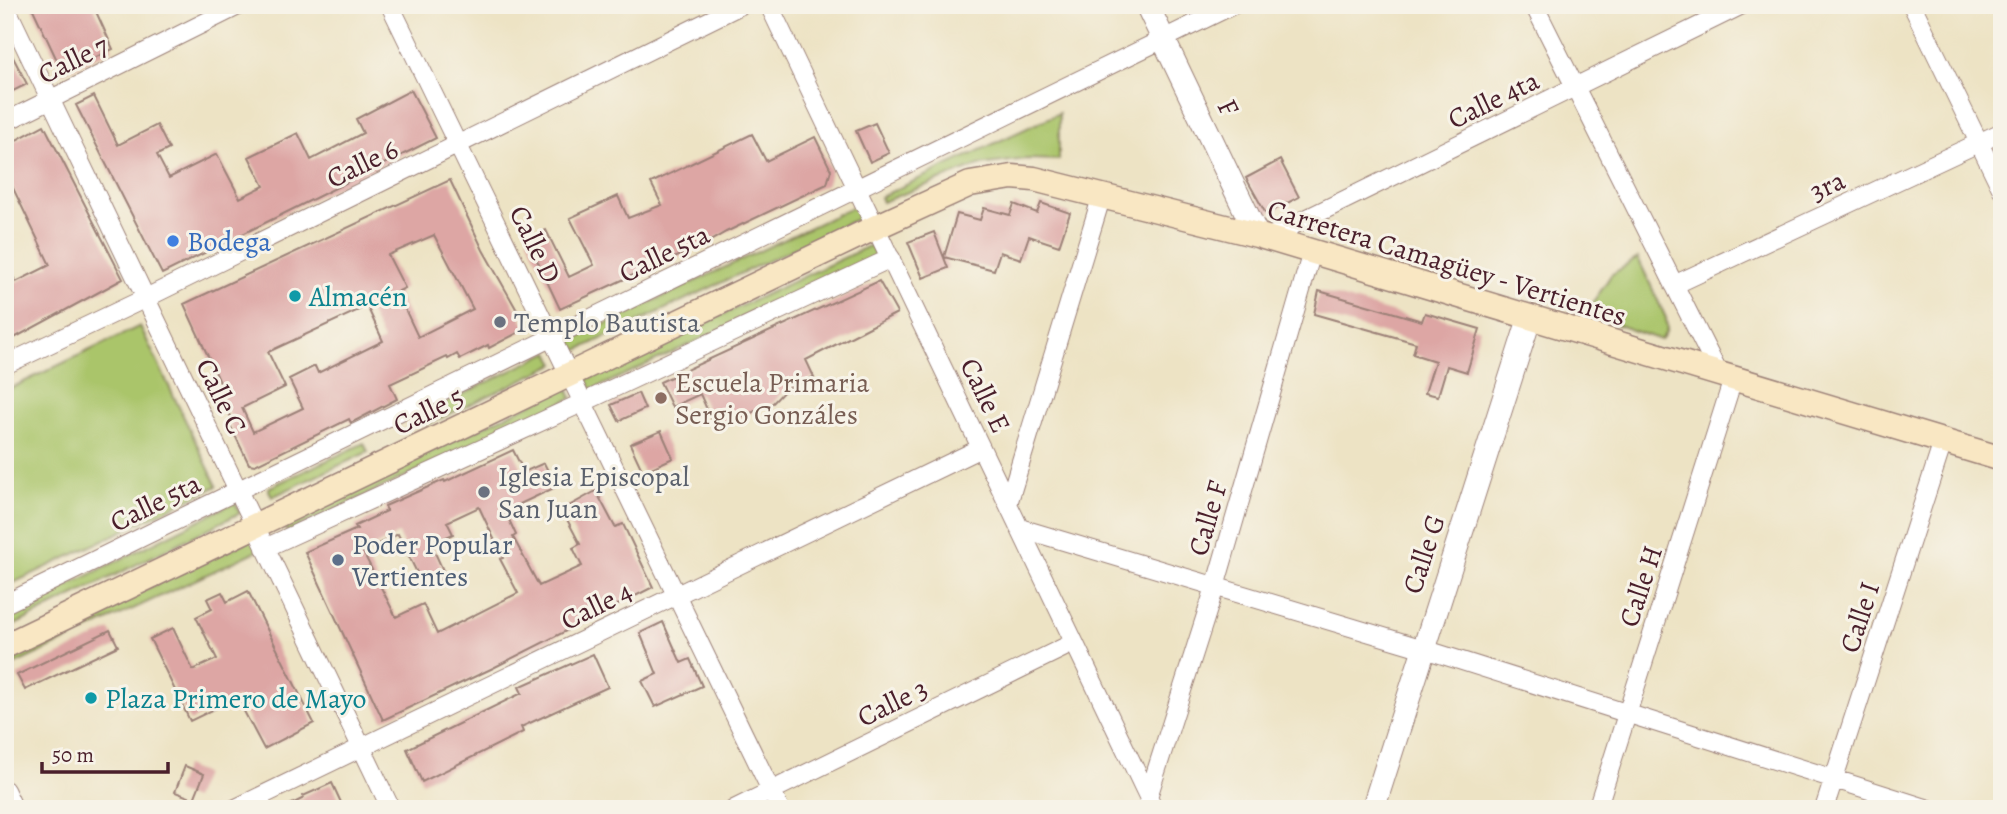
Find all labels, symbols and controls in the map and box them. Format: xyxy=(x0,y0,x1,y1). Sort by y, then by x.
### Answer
street label: Calle 7 xyxy=(32,26,115,93)
street label: Calle 4ta xyxy=(1441,61,1545,138)
street label: F xyxy=(1208,93,1248,122)
street label: Calle 6 xyxy=(320,130,405,197)
street label: 3ra xyxy=(1803,161,1851,211)
street label: Carretera Camagüey - Vertientes xyxy=(1263,190,1631,336)
street label: Calle D xyxy=(500,199,570,290)
street label: Calle 5ta xyxy=(613,216,716,292)
place label: Bodega xyxy=(187,223,271,261)
marker: Bodega xyxy=(165,233,181,249)
place label: Almacén xyxy=(308,278,407,316)
marker: Almacén xyxy=(287,288,303,304)
place label: Templo Bautista xyxy=(514,304,700,342)
marker: Templo Bautista xyxy=(492,314,508,330)
street label: Calle C xyxy=(187,352,256,441)
street label: Calle E xyxy=(951,352,1019,439)
place label: Escuela Primaria Sergio Gonzáles xyxy=(675,364,870,434)
street label: Calle 5 xyxy=(387,378,470,444)
marker: Escuela Primaria Sergio Gonzáles xyxy=(653,390,669,406)
place label: Iglesia Episcopal San Juan xyxy=(498,458,689,528)
street label: Calle 5ta xyxy=(104,465,207,541)
street label: Calle F xyxy=(1179,476,1237,560)
marker: Iglesia Episcopal San Juan xyxy=(476,484,492,500)
street label: Calle G xyxy=(1393,510,1455,599)
place label: Poder Popular Vertientes xyxy=(351,526,513,596)
street label: Calle H xyxy=(1610,541,1672,632)
marker: Poder Popular Vertientes xyxy=(330,552,346,568)
street label: Calle 4 xyxy=(554,572,638,639)
street label: Calle I xyxy=(1831,577,1889,658)
street label: Calle 3 xyxy=(851,670,934,736)
place label: Plaza Primero de Mayo xyxy=(105,680,366,718)
marker: Plaza Primero de Mayo xyxy=(83,690,99,706)
scale bar xyxy=(42,730,168,774)
text: 50 m xyxy=(52,741,94,769)

